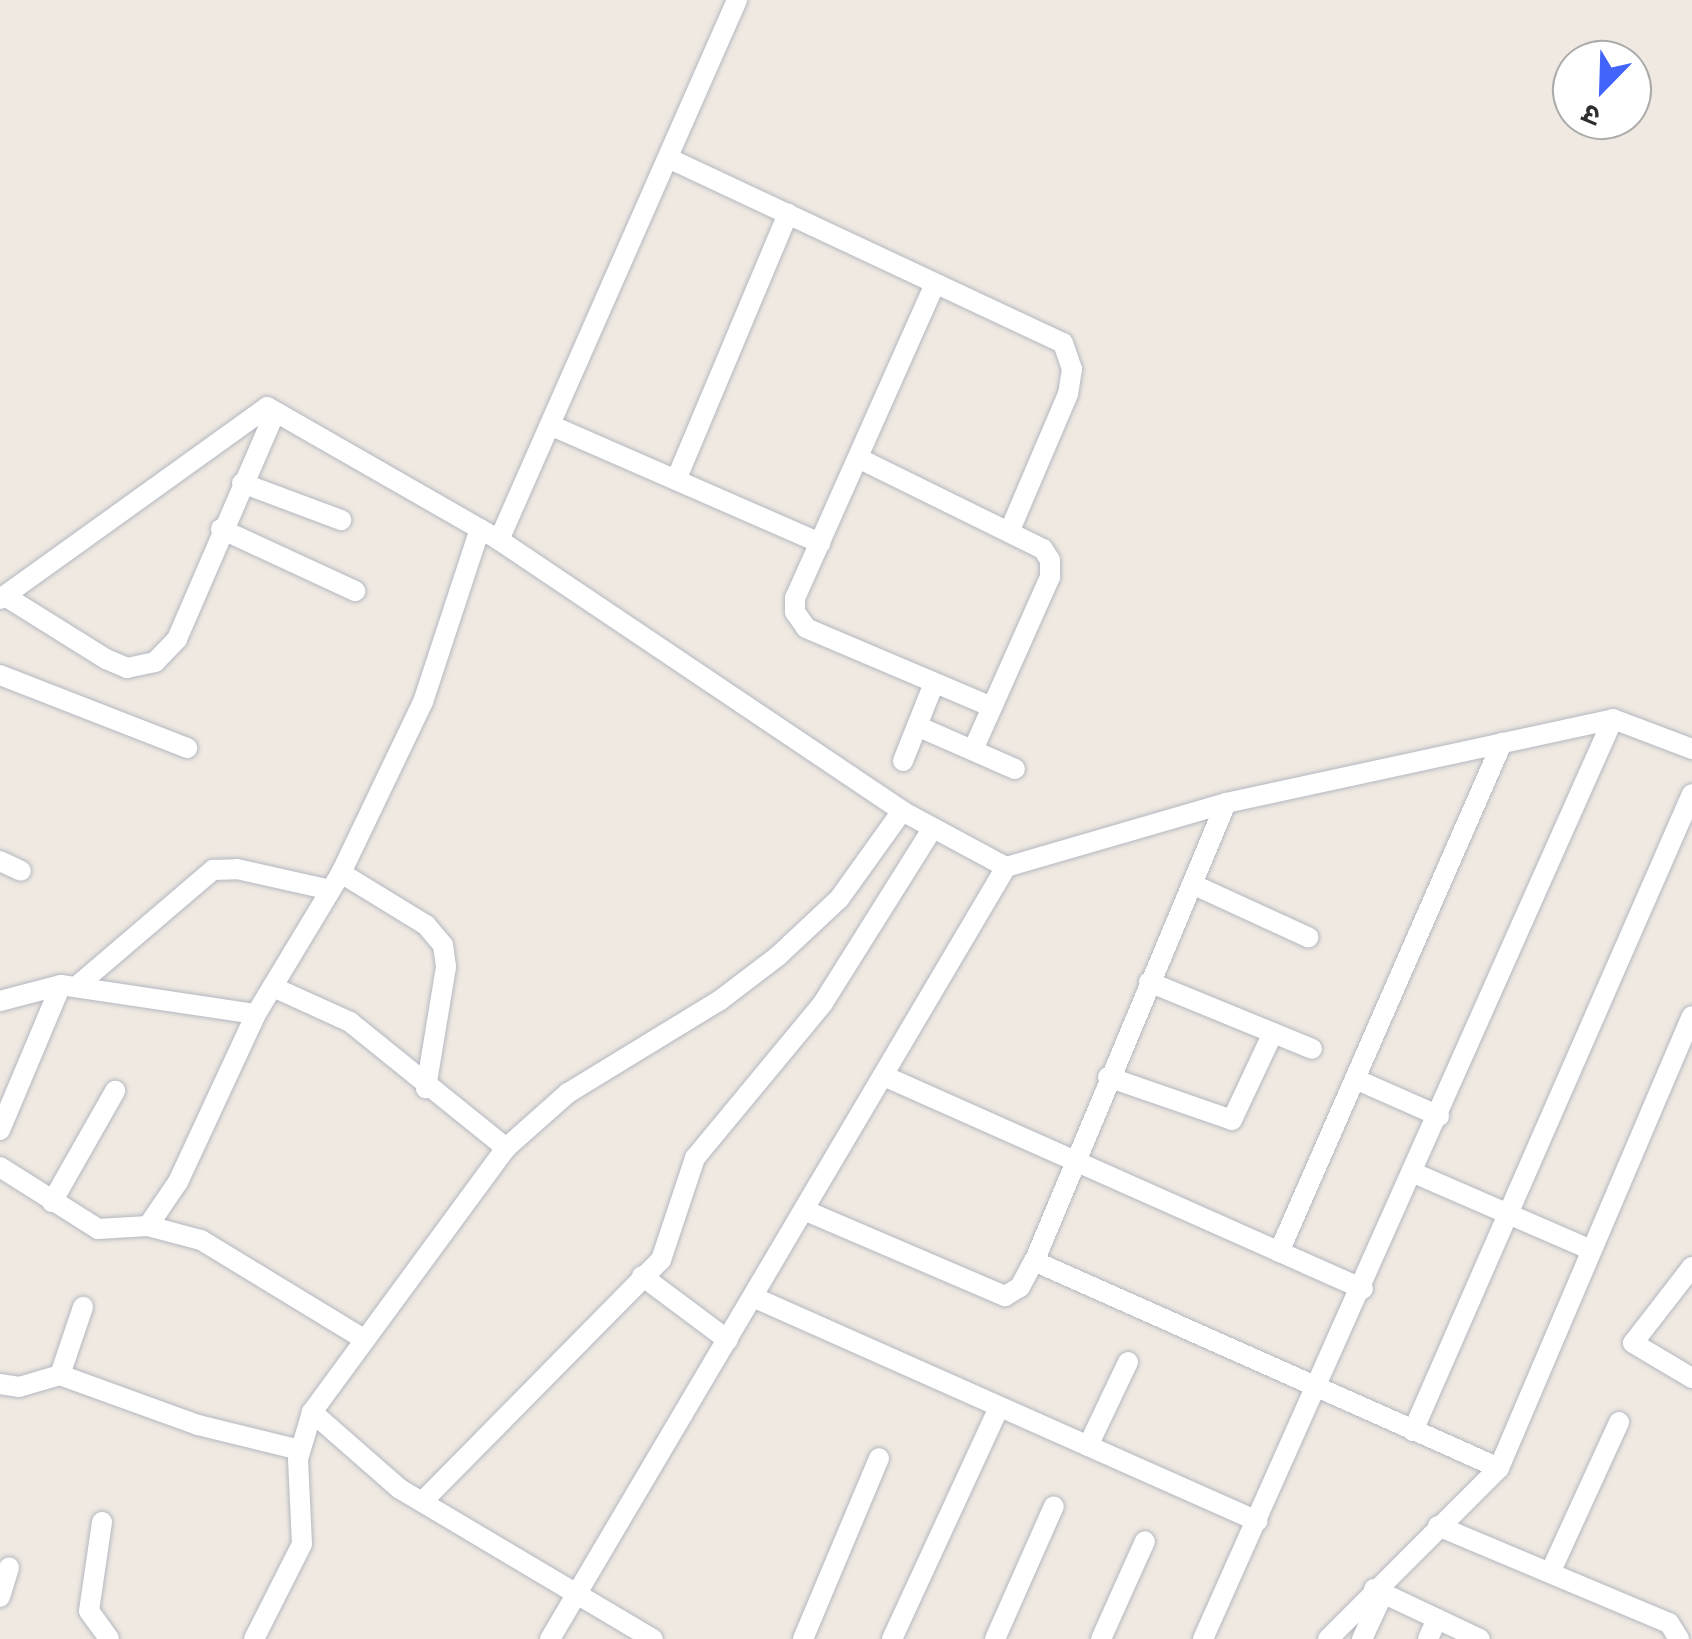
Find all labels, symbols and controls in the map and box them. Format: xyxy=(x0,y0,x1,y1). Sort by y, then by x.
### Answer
north arrow xyxy=(1552,40,1652,140)
text: उ xyxy=(1576,96,1606,136)

